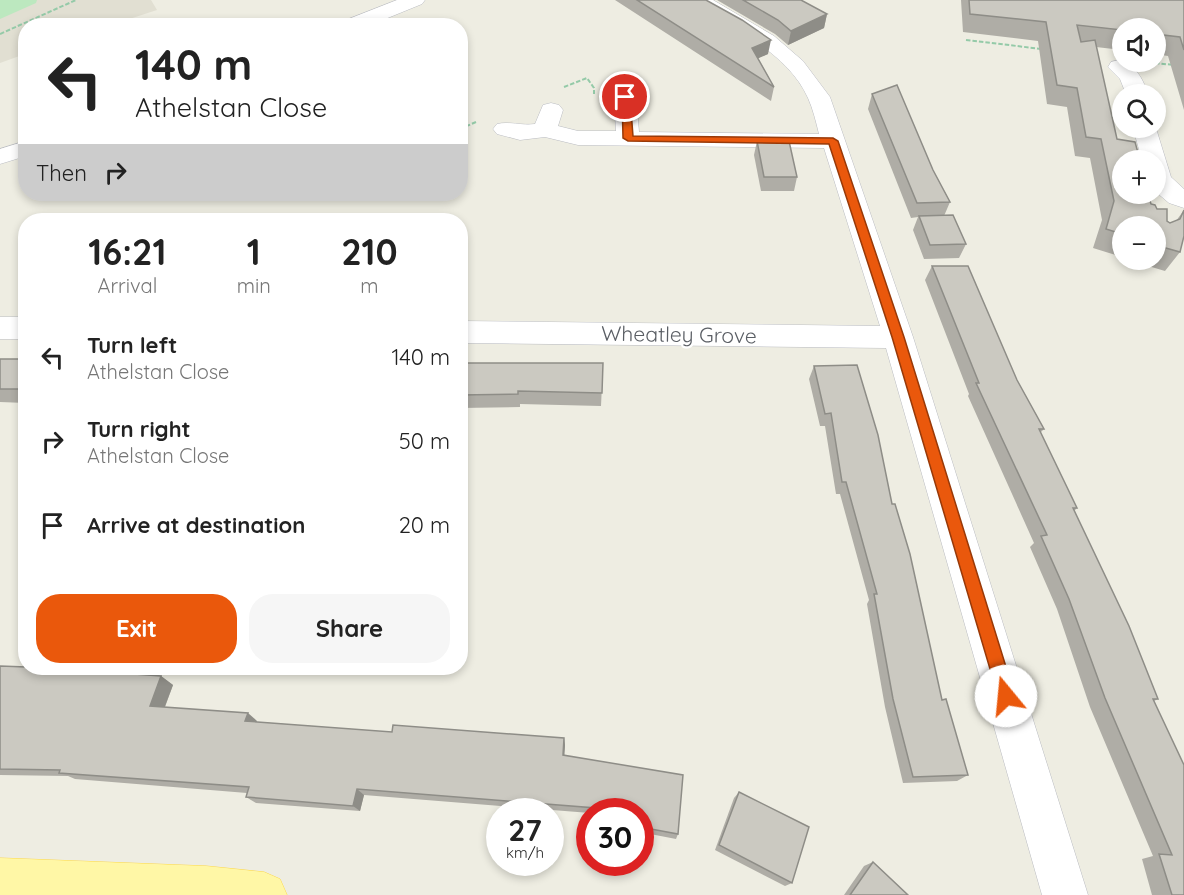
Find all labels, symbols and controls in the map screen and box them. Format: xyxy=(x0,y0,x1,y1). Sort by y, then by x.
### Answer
map controls xyxy=(1112,18,1166,270)
button: sound xyxy=(1112,18,1166,72)
text: 140 m xyxy=(135,38,252,91)
icon: left xyxy=(36,42,114,120)
pin xyxy=(599,71,650,122)
icon: arrive xyxy=(608,80,641,113)
button: search xyxy=(1112,84,1166,138)
text: Athelstan Close xyxy=(135,90,327,124)
button: + xyxy=(1112,150,1166,204)
icon: right xyxy=(99,156,132,189)
text: Then xyxy=(36,159,87,187)
button: − xyxy=(1112,216,1166,270)
text: 16:21 xyxy=(88,229,167,274)
text: 1 xyxy=(247,229,261,274)
text: 210 xyxy=(341,229,398,274)
text: Arrival xyxy=(97,273,157,298)
text: min xyxy=(237,273,271,298)
text: m xyxy=(360,273,379,298)
street label: Wheatley Grove xyxy=(601,320,757,348)
text: Turn left xyxy=(87,331,177,359)
icon: left xyxy=(36,341,69,374)
text: 140 m xyxy=(391,343,450,371)
text: Athelstan Close xyxy=(87,359,229,384)
text: Turn right xyxy=(87,415,191,443)
icon: right xyxy=(36,425,69,458)
text: 50 m xyxy=(399,427,450,455)
text: Athelstan Close xyxy=(87,443,229,468)
icon: arrive xyxy=(36,509,69,542)
text: Arrive at destination xyxy=(87,511,305,539)
text: 20 m xyxy=(399,511,450,539)
button: Exit xyxy=(36,594,237,663)
button: Share xyxy=(249,594,450,663)
position arrow xyxy=(974,664,1038,728)
speed limit sign: 30 xyxy=(576,798,654,876)
text: 27 xyxy=(508,811,542,849)
text: km/h xyxy=(506,843,544,862)

